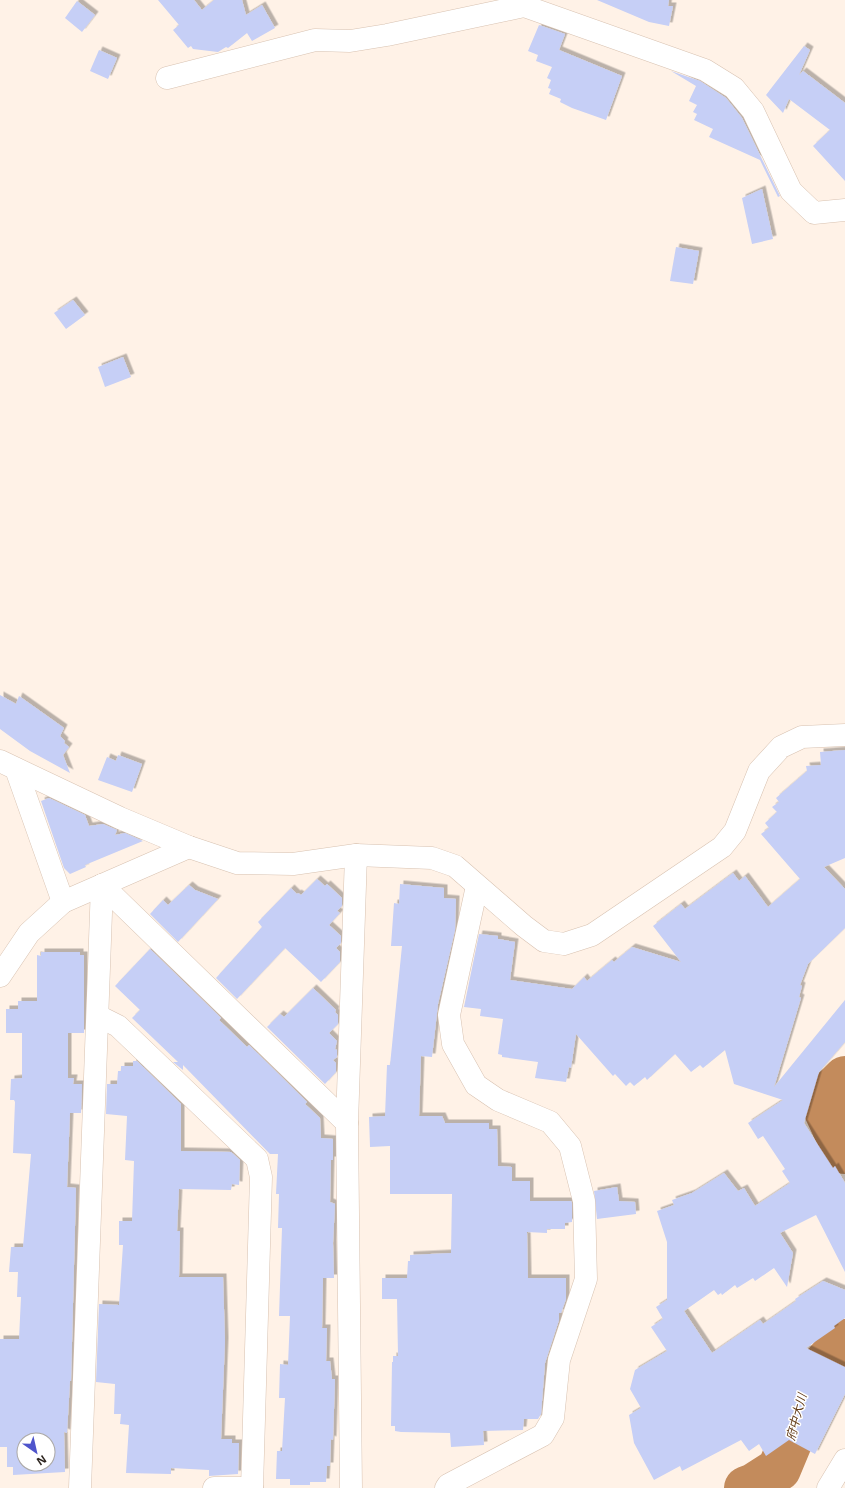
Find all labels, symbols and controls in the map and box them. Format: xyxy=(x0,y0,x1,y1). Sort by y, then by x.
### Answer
water label: 府中大川 xyxy=(782,1390,811,1442)
north arrow xyxy=(16,1432,56,1472)
text: N xyxy=(34,1452,50,1469)

